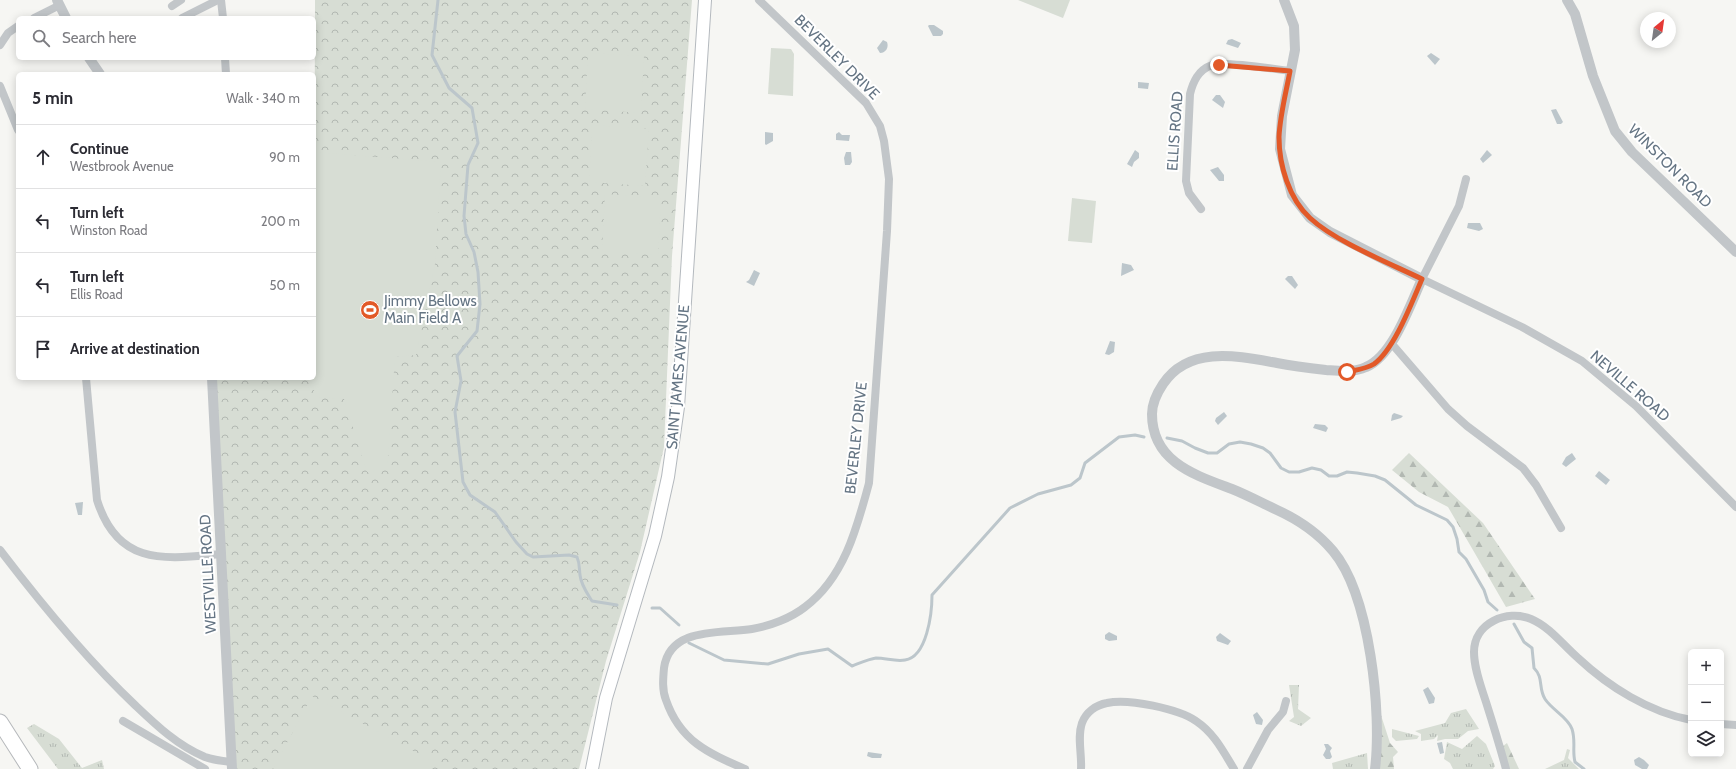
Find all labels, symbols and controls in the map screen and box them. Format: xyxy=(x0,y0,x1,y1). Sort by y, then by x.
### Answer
street label: BEVERLEY DRIVE xyxy=(791,11,883,103)
north arrow xyxy=(1640,12,1676,48)
search box xyxy=(16,16,316,60)
icon: search xyxy=(30,27,52,49)
text: Search here xyxy=(62,29,137,47)
route end xyxy=(1210,56,1228,74)
text: 5 min xyxy=(32,88,73,108)
text: Walk · 340 m xyxy=(226,90,300,106)
street label: ELLIS ROAD xyxy=(1163,90,1187,171)
street label: WINSTON ROAD xyxy=(1624,120,1716,212)
text: Continue xyxy=(70,140,129,158)
icon: ahead xyxy=(32,146,54,168)
text: 90 m xyxy=(269,149,300,165)
text: Westbrook Avenue xyxy=(70,158,174,174)
text: Turn left xyxy=(70,204,124,222)
icon: left xyxy=(32,210,54,232)
text: 200 m xyxy=(261,213,300,229)
text: Winston Road xyxy=(70,222,148,238)
text: Turn left xyxy=(70,268,124,286)
icon: left xyxy=(32,274,54,296)
text: 50 m xyxy=(270,277,300,293)
text: Ellis Road xyxy=(70,286,123,302)
place label: Jimmy Bellows Main Field A xyxy=(383,292,477,327)
sports icon: Jimmy Bellows Main Field A xyxy=(359,299,381,321)
street label: SAINT JAMES AVENUE xyxy=(663,304,693,450)
icon: arrive xyxy=(32,338,54,360)
text: Arrive at destination xyxy=(70,340,200,358)
street label: NEVILLE ROAD xyxy=(1587,347,1673,425)
route start xyxy=(1338,363,1356,381)
street label: BEVERLEY DRIVE xyxy=(841,381,871,495)
street label: WESTVILLE ROAD xyxy=(196,514,220,634)
map controls xyxy=(1688,649,1724,757)
button: + xyxy=(1688,649,1724,685)
button: − xyxy=(1688,685,1724,721)
button: layers xyxy=(1688,721,1724,757)

